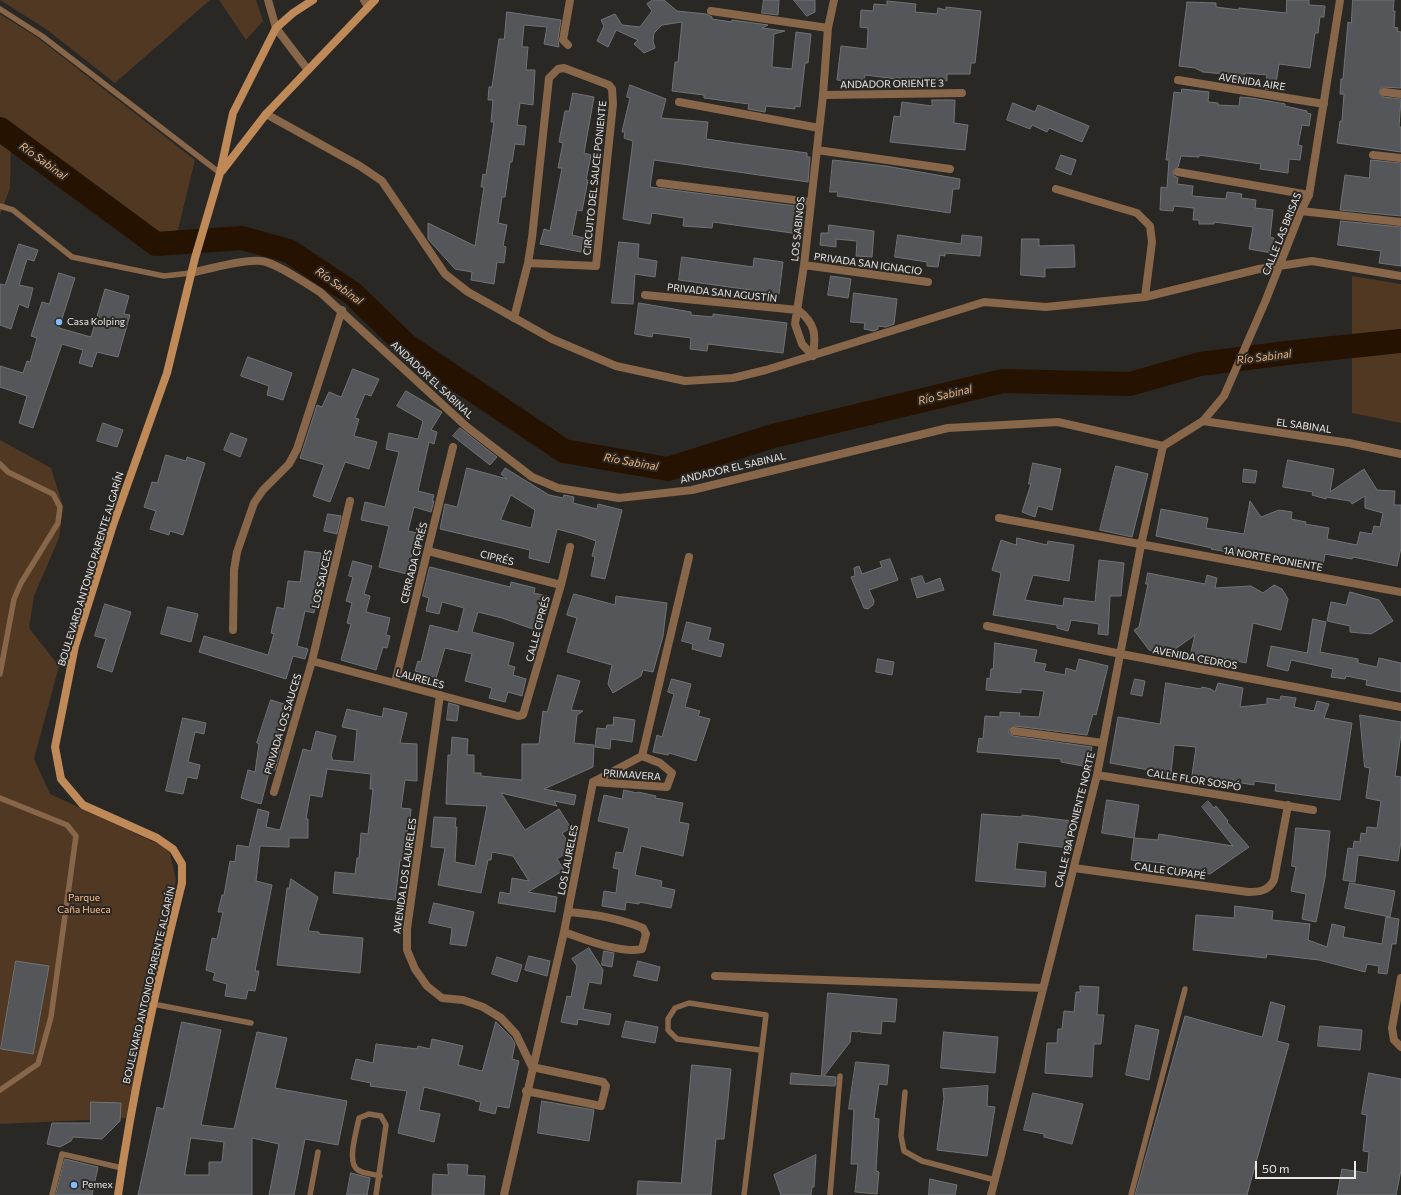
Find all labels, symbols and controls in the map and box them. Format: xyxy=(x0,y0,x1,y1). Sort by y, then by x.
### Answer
street label: AVENIDA AIRE xyxy=(1218,71,1286,93)
street label: ANDADOR ORIENTE 3 xyxy=(840,77,944,91)
street label: CIRCUITO DEL SAUCE PONIENTE xyxy=(581,100,609,256)
water label: Río Sabinal xyxy=(17,139,69,183)
street label: CALLE LAS BRISAS xyxy=(1260,191,1304,277)
street label: LOS SABINOS xyxy=(789,196,807,262)
street label: PRIVADA SAN IGNACIO xyxy=(813,250,923,278)
water label: Río Sabinal xyxy=(313,264,365,308)
street label: PRIVADA SAN AGUSTÍN xyxy=(666,281,778,305)
place label: Casa Kolping xyxy=(67,316,125,328)
marker: Casa Kolping xyxy=(54,317,64,327)
street label: ANDADOR EL SABINAL xyxy=(388,339,476,421)
water label: Río Sabinal xyxy=(1236,347,1292,367)
water label: Río Sabinal xyxy=(917,382,973,408)
street label: EL SABINAL xyxy=(1276,416,1332,436)
street label: ANDADOR EL SABINAL xyxy=(679,450,787,486)
water label: Río Sabinal xyxy=(603,451,659,473)
street label: BOULEVARD ANTONIO PARENTE ALGARÍN xyxy=(56,470,126,668)
street label: CERRADA CIPRÉS xyxy=(398,521,430,605)
street label: 1A NORTE PONIENTE xyxy=(1223,544,1323,574)
street label: LOS SAUCES xyxy=(309,548,335,610)
street label: CIPRÉS xyxy=(479,548,515,568)
street label: CALLE CIPRÉS xyxy=(523,595,553,663)
street label: AVENIDA CEDROS xyxy=(1152,644,1238,672)
street label: LAURELES xyxy=(394,667,446,691)
street label: PRIVADA LOS SAUCES xyxy=(262,672,304,776)
street label: CALLE 19A PONIENTE NORTE xyxy=(1052,751,1098,889)
street label: PRIMAVERA xyxy=(603,767,661,783)
street label: CALLE FLOR SOSPÓ xyxy=(1146,767,1242,793)
street label: AVENIDA LOS LAURELES xyxy=(391,817,419,935)
street label: LOS LAURELES xyxy=(555,824,581,896)
street label: CALLE CUPAPÉ xyxy=(1133,860,1207,882)
street label: BOULEVARD ANTONIO PARENTE ALGARÍN xyxy=(120,885,178,1085)
park label: Parque Caña Hueca xyxy=(57,892,111,916)
scale bar xyxy=(1257,1153,1358,1179)
text: 50 m xyxy=(1262,1161,1290,1175)
place label: Pemex xyxy=(82,1179,113,1191)
marker: Pemex xyxy=(69,1180,79,1190)

